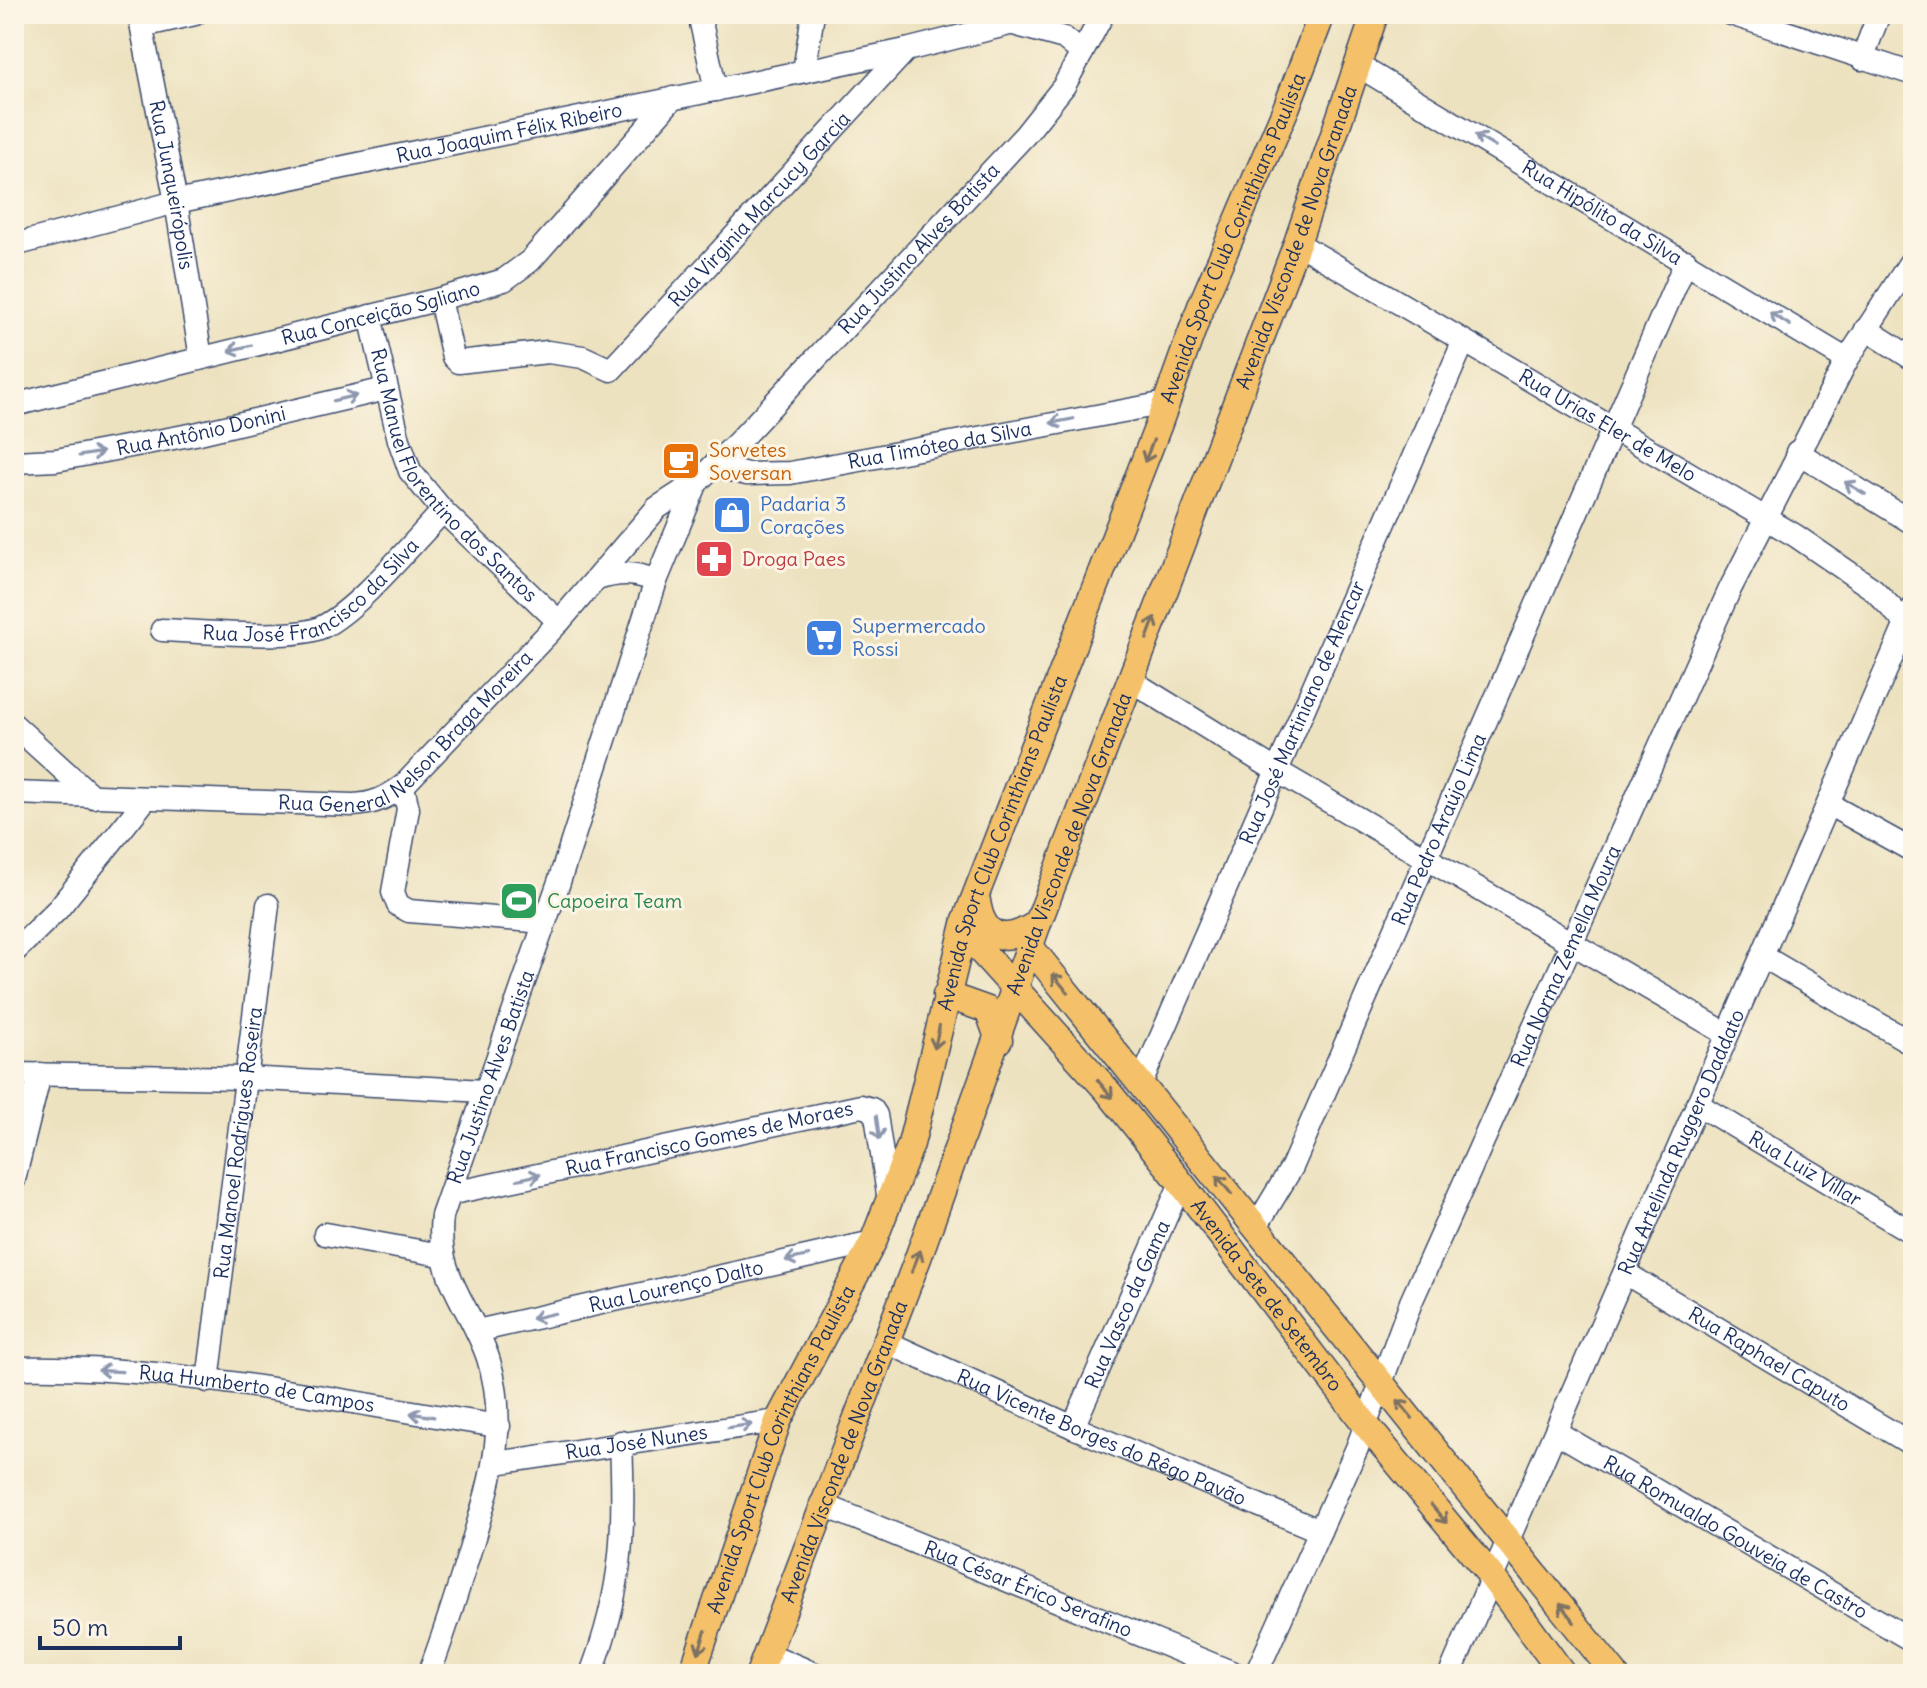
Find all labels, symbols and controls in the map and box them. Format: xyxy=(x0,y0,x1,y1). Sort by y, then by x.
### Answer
street label: Avenida Sport Club Corinthians Paulista xyxy=(1154,69,1310,406)
street label: Avenida Visconde de Nova Granada xyxy=(1230,82,1362,393)
street label: Rua Joaquim Félix Ribeiro xyxy=(394,96,624,168)
street label: Rua Junqueirópolis xyxy=(144,98,200,271)
street label: Rua Virginia Marcucy Garcia xyxy=(663,106,855,312)
one-way arrow xyxy=(1474,133,1497,149)
street label: Rua Hipólito da Silva xyxy=(1518,154,1687,270)
street label: Rua Justino Alves Batista xyxy=(832,158,1004,339)
street label: Rua Conceição Sgliano xyxy=(279,275,483,350)
one-way arrow xyxy=(1769,310,1792,326)
one-way arrow xyxy=(227,342,253,357)
street label: Rua Manuel Florentino dos Santos xyxy=(366,346,543,607)
street label: Rua Urias Eler de Melo xyxy=(1514,363,1701,487)
one-way arrow xyxy=(332,390,358,405)
street label: Rua Antônio Donini xyxy=(114,400,288,460)
one-way arrow xyxy=(1049,414,1075,429)
street label: Rua Timóteo da Silva xyxy=(845,415,1033,474)
place label: Sorvetes Soversan xyxy=(709,437,792,485)
one-way arrow xyxy=(1141,438,1155,463)
cafe icon: Sorvetes Soversan xyxy=(660,440,702,482)
one-way arrow xyxy=(78,446,104,461)
one-way arrow xyxy=(1844,479,1867,495)
place label: Padaria 3 Corações xyxy=(760,491,846,539)
shop icon: Padaria 3 Corações xyxy=(711,494,753,536)
street label: Rua José Francisco da Silva xyxy=(202,533,424,646)
pharmacy icon: Droga Paes xyxy=(693,538,735,580)
place label: Droga Paes xyxy=(742,546,845,571)
street label: Rua José Martiniano de Alencar xyxy=(1233,577,1370,848)
place label: Supermercado Rossi xyxy=(852,613,986,661)
one-way arrow xyxy=(1145,616,1159,641)
supermarket icon: Supermercado Rossi xyxy=(803,617,845,659)
street label: Rua General Nelson Braga Moreira xyxy=(278,645,537,817)
street label: Avenida Sport Club Corinthians Paulista xyxy=(931,671,1072,1013)
street label: Avenida Visconde de Nova Granada xyxy=(1000,689,1137,998)
street label: Rua Pedro Araújo Lima xyxy=(1386,729,1491,929)
street label: Rua Norma Zemella Moura xyxy=(1505,841,1626,1071)
sports icon: Capoeira Team xyxy=(498,880,540,922)
place label: Capoeira Team xyxy=(547,888,682,913)
street label: Rua Justino Alves Batista xyxy=(441,967,539,1187)
one-way arrow xyxy=(1052,973,1069,994)
street label: Rua Manoel Rodrigues Roseira xyxy=(208,1005,267,1280)
street label: Rua Artelinda Ruggero Daddato xyxy=(1612,1005,1749,1278)
one-way arrow xyxy=(929,1024,944,1049)
one-way arrow xyxy=(1096,1079,1114,1099)
street label: Rua Francisco Gomes de Moraes xyxy=(563,1095,855,1181)
one-way arrow xyxy=(871,1115,886,1141)
street label: Rua Luiz Villar xyxy=(1744,1125,1866,1211)
one-way arrow xyxy=(516,1169,541,1184)
one-way arrow xyxy=(1215,1175,1233,1196)
street label: Avenida Sete de Setembro xyxy=(1186,1194,1349,1396)
street label: Rua Vasco da Gama xyxy=(1079,1216,1175,1392)
one-way arrow xyxy=(910,1249,924,1274)
one-way arrow xyxy=(784,1252,810,1267)
street label: Rua Lourenço Dalto xyxy=(586,1254,766,1317)
street label: Avenida Sport Club Corinthians Paulista xyxy=(701,1281,860,1617)
street label: Avenida Visconde de Nova Granada xyxy=(774,1297,913,1606)
street label: Rua Raphael Caputo xyxy=(1684,1301,1855,1417)
one-way arrow xyxy=(531,1309,556,1324)
street label: Rua Humberto de Campos xyxy=(138,1359,377,1417)
one-way arrow xyxy=(97,1363,124,1378)
street label: Rua Vicente Borges do Rêgo Pavão xyxy=(953,1363,1250,1511)
one-way arrow xyxy=(1396,1399,1413,1420)
one-way arrow xyxy=(410,1407,436,1422)
one-way arrow xyxy=(726,1418,752,1433)
street label: Rua José Nunes xyxy=(564,1419,709,1465)
street label: Rua Romualdo Gouveia de Castro xyxy=(1599,1450,1872,1624)
one-way arrow xyxy=(1430,1503,1448,1523)
street label: Rua César Érico Serafino xyxy=(921,1535,1136,1642)
scale bar xyxy=(40,1600,180,1650)
one-way arrow xyxy=(1558,1603,1575,1624)
text: 50 m xyxy=(52,1612,108,1642)
one-way arrow xyxy=(694,1629,709,1654)

